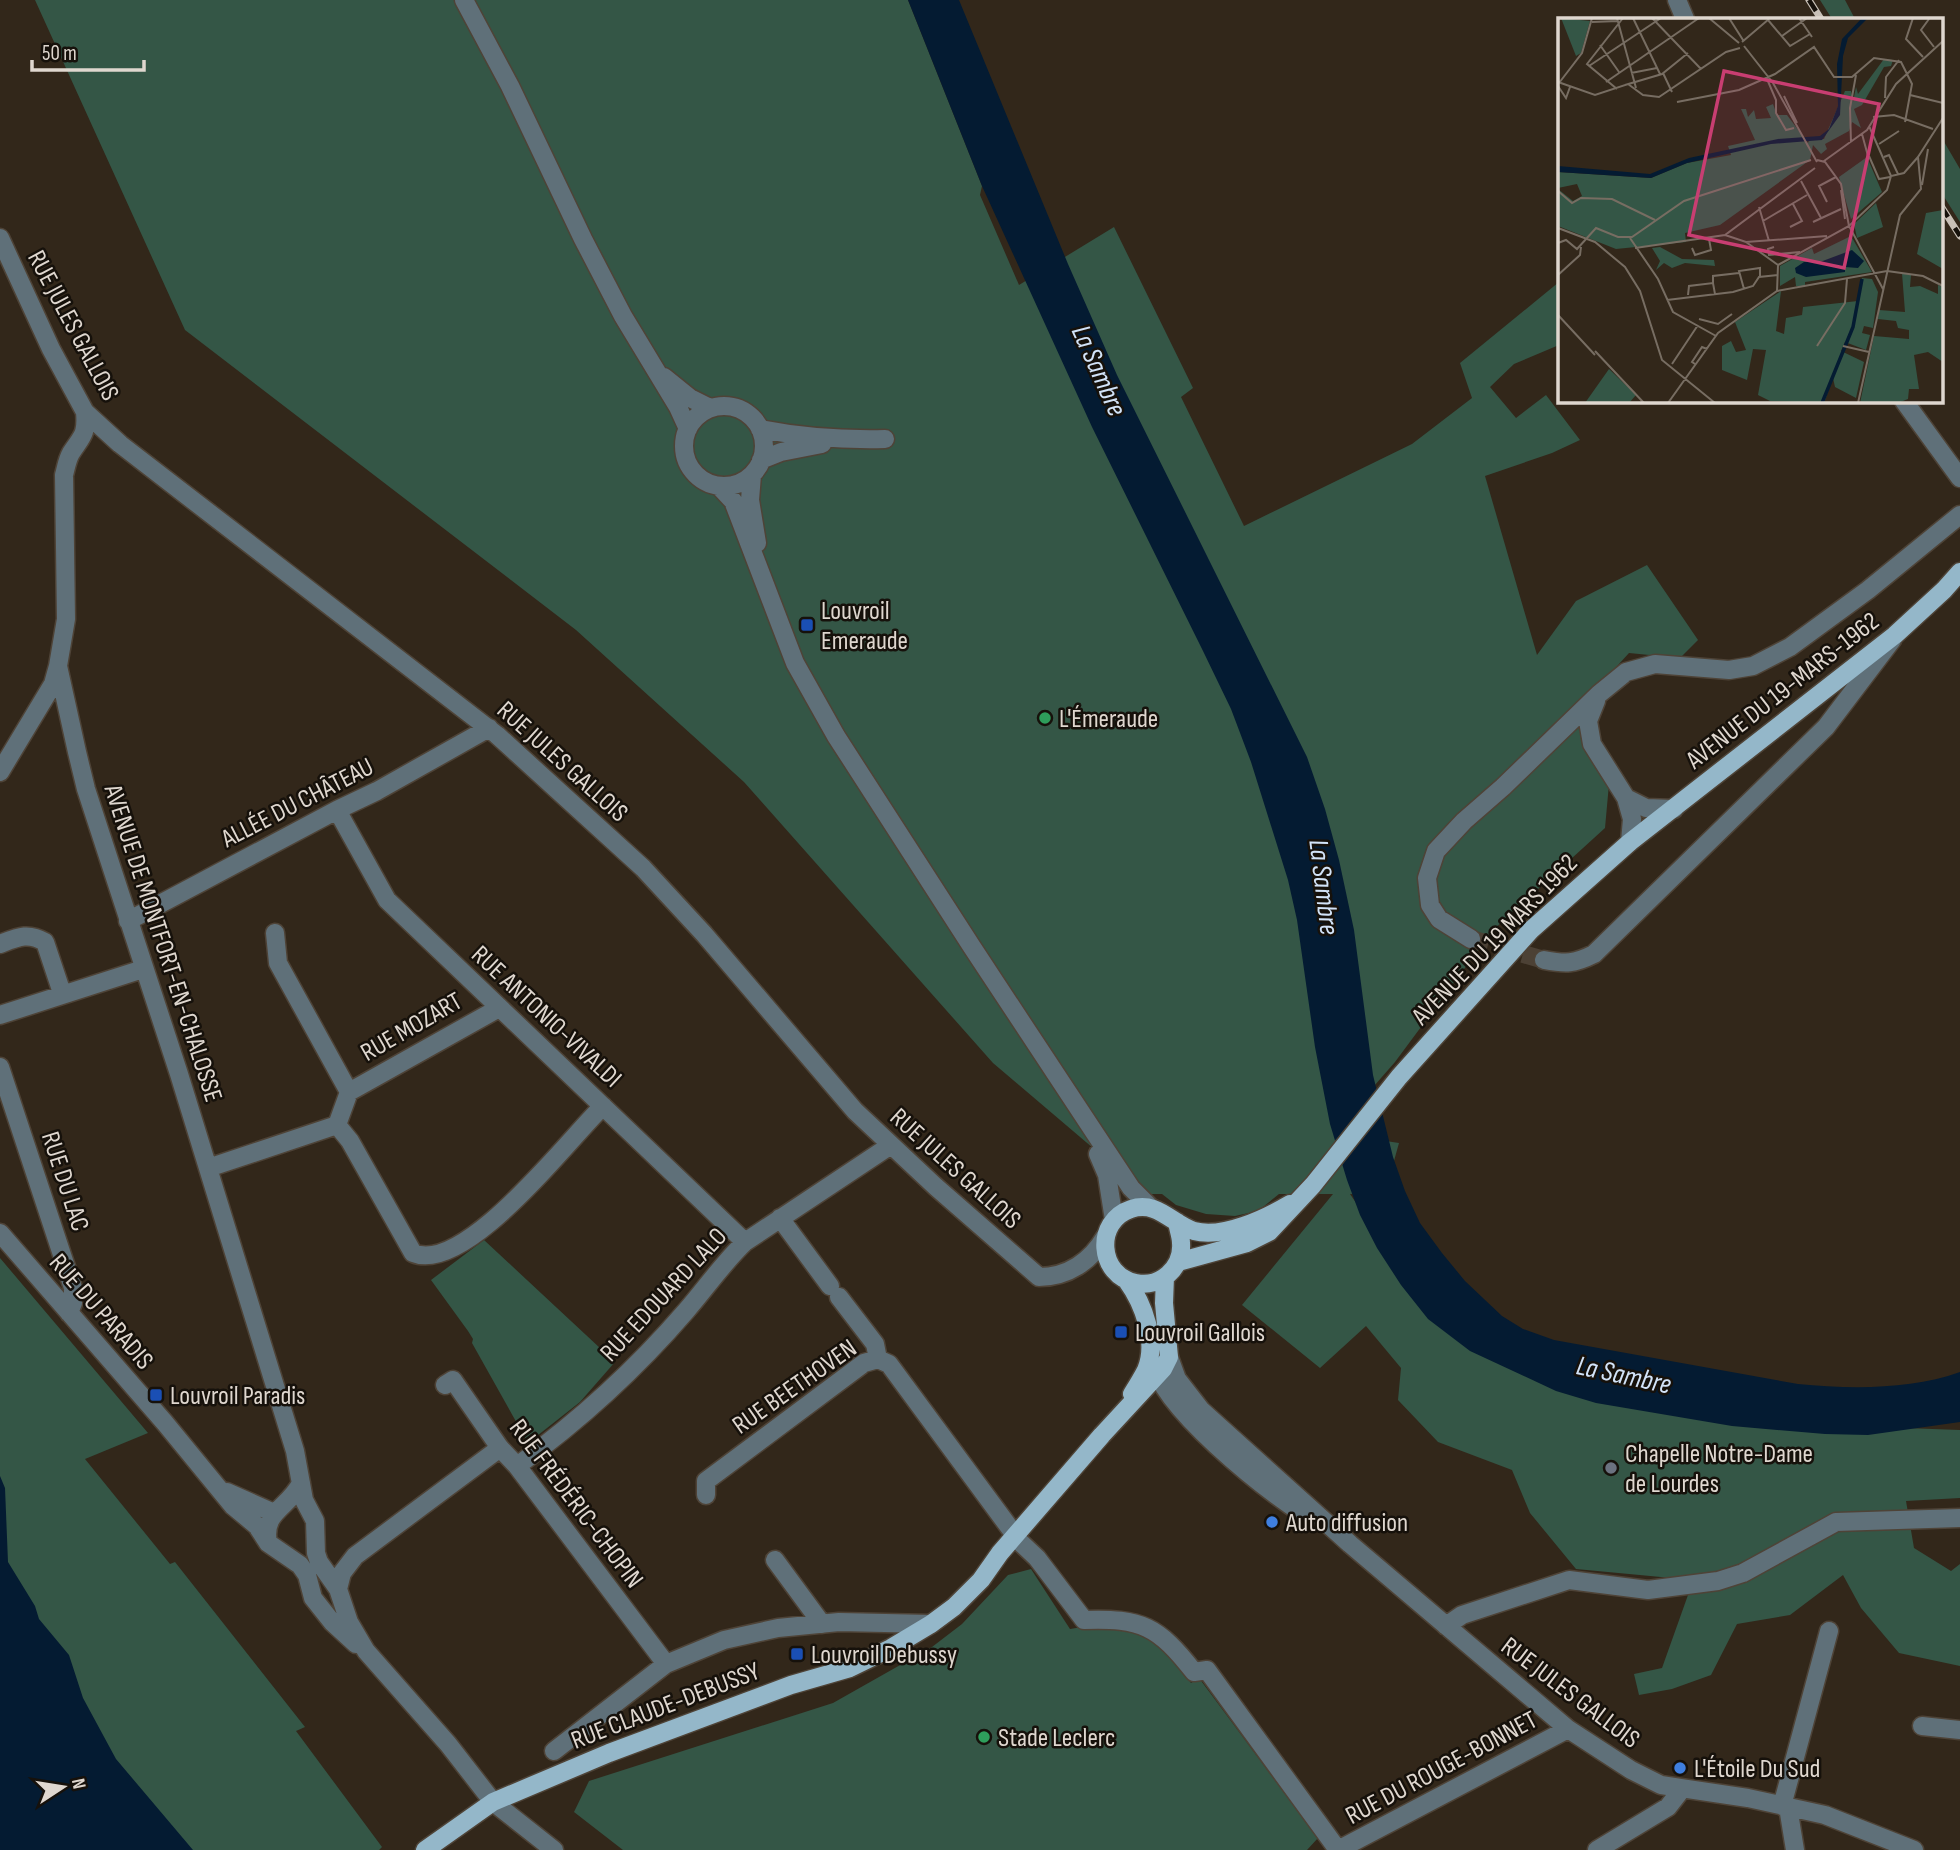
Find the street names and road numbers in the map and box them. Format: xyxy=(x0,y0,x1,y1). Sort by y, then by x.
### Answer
street label: RUE JULES GALLOIS xyxy=(20,245,125,406)
street label: AVENUE DU 19-MARS-1962 xyxy=(1680,606,1886,777)
street label: RUE JULES GALLOIS xyxy=(490,695,634,829)
street label: ALLÉE DU CHÂTEAU xyxy=(216,752,379,855)
street label: AVENUE DE MONTFORT-EN-CHALOSSE xyxy=(96,780,229,1106)
street label: AVENUE DU 19 MARS 1962 xyxy=(1405,848,1584,1033)
street label: RUE ANTONIO-VIVALDI xyxy=(465,940,627,1095)
street label: RUE MOZART xyxy=(356,986,468,1069)
street label: RUE JULES GALLOIS xyxy=(883,1102,1027,1236)
street label: RUE DU LAC xyxy=(34,1128,95,1235)
street label: RUE EDOUARD LALO xyxy=(594,1222,734,1368)
street label: RUE DU PARADIS xyxy=(42,1248,159,1376)
street label: RUE BEETHOVEN xyxy=(727,1333,863,1441)
street label: RUE FRÉDÉRIC-CHOPIN xyxy=(502,1413,649,1594)
street label: RUE JULES GALLOIS xyxy=(1495,1631,1646,1755)
street label: RUE CLAUDE-DEBUSSY xyxy=(567,1656,764,1757)
street label: RUE DU ROUGE-BONNET xyxy=(1341,1705,1543,1832)

